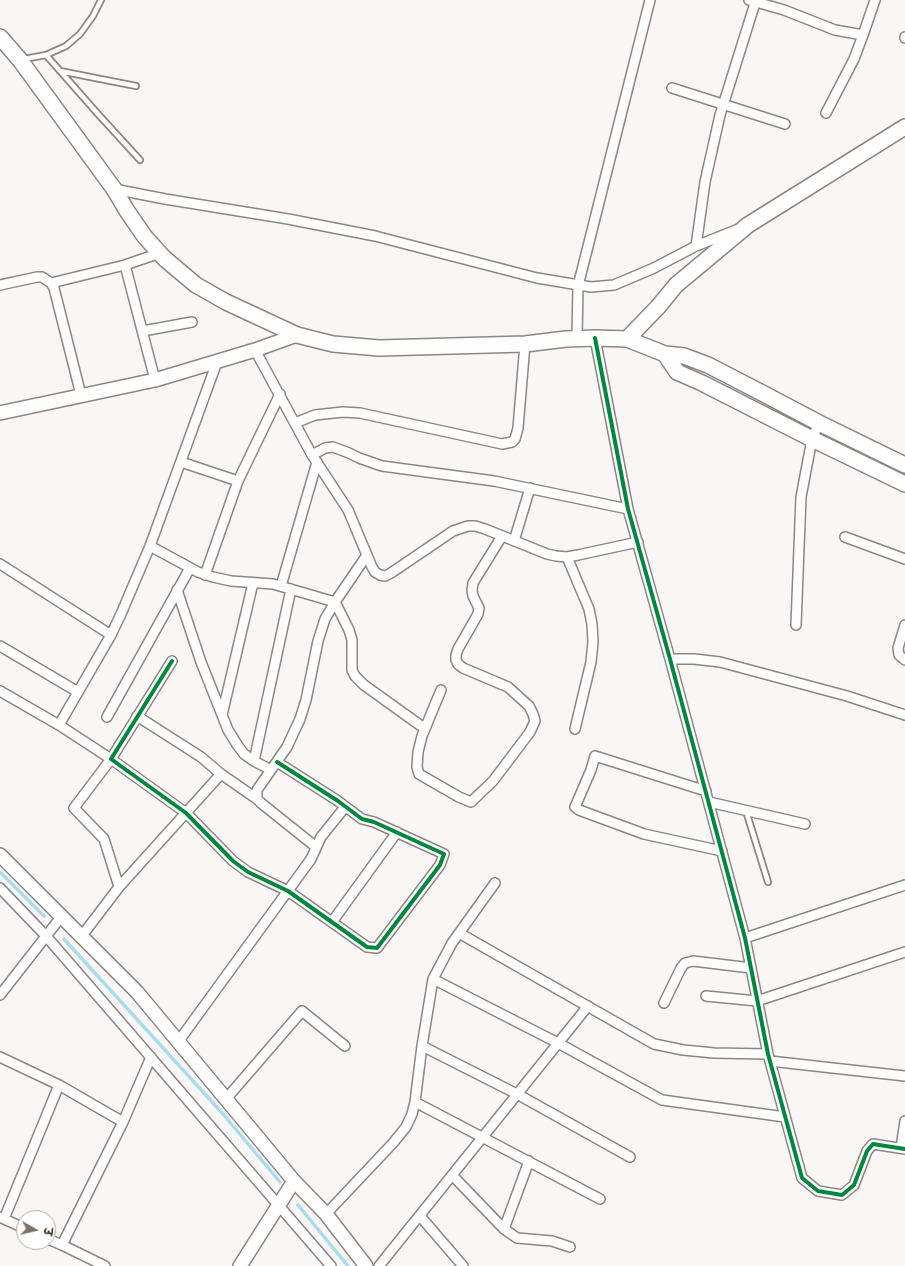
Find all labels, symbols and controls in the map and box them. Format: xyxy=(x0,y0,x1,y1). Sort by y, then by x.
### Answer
north arrow xyxy=(16,1210,56,1250)
text: उ xyxy=(40,1227,54,1236)

